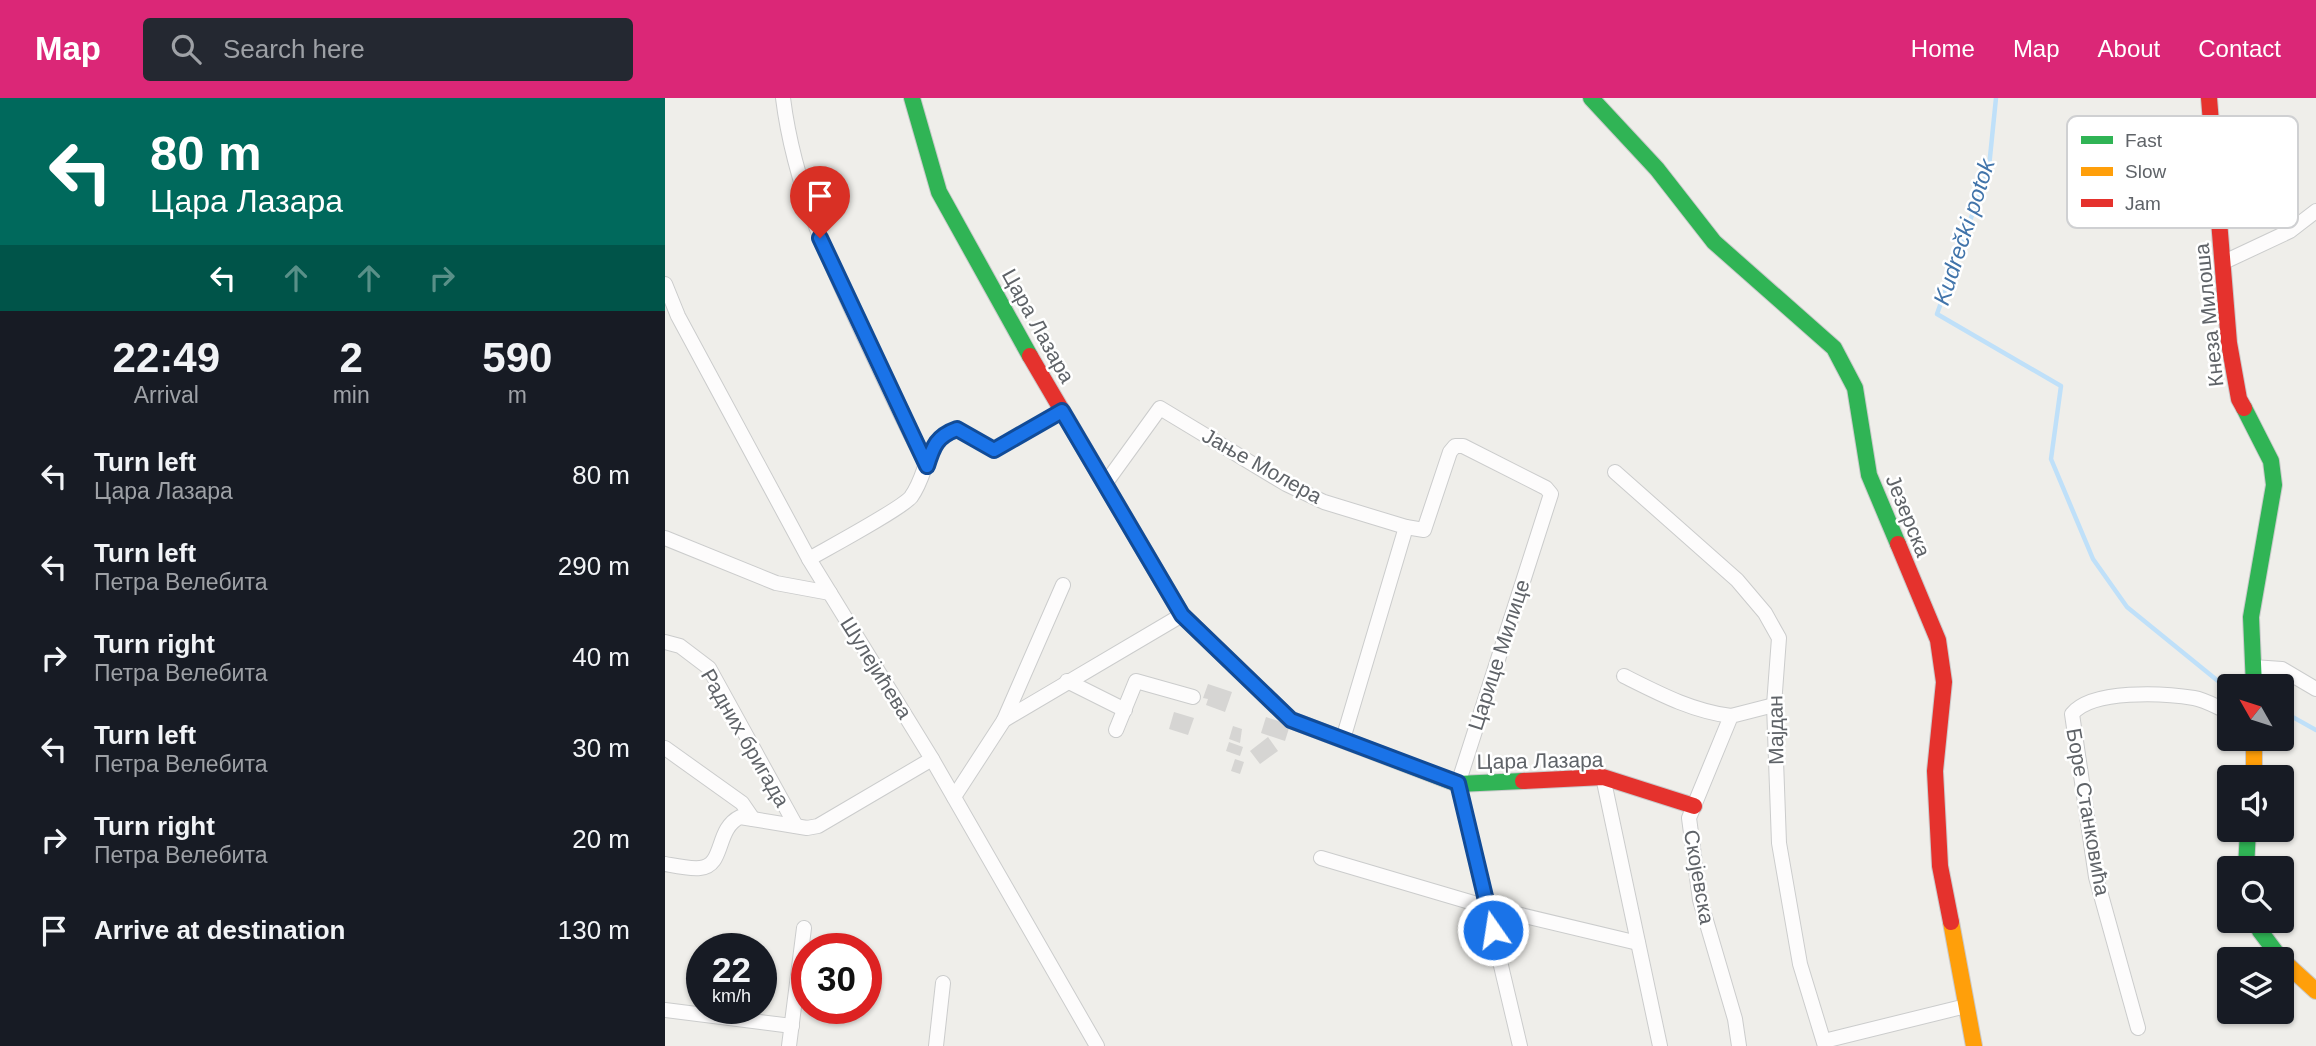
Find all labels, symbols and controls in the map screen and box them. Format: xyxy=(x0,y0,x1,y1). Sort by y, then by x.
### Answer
search box xyxy=(143,18,633,81)
text: Map xyxy=(35,30,101,67)
icon: search xyxy=(167,30,205,68)
text: Search here xyxy=(223,34,365,64)
text: Home xyxy=(1911,35,1975,62)
text: Map xyxy=(2013,35,2060,62)
text: About xyxy=(2098,35,2160,62)
text: Contact xyxy=(2198,35,2281,62)
legend xyxy=(2067,116,2298,228)
icon: left xyxy=(35,126,126,217)
text: 80 m xyxy=(150,126,262,180)
text: Fast xyxy=(2125,130,2163,151)
water label: Kudrečki potok xyxy=(1928,154,2000,308)
text: Slow xyxy=(2125,161,2166,182)
pin xyxy=(790,166,850,238)
icon: arrive xyxy=(801,177,839,215)
text: Цара Лазара xyxy=(150,183,343,219)
text: Jam xyxy=(2125,193,2161,214)
street label: Кнеза Милоша xyxy=(2190,242,2227,388)
icon: left xyxy=(204,259,242,297)
icon: ahead xyxy=(277,259,315,297)
icon: ahead xyxy=(350,259,388,297)
icon: right xyxy=(423,259,461,297)
street label: Цара Лазара xyxy=(998,265,1079,387)
text: 22:49 xyxy=(113,334,220,381)
text: 2 xyxy=(339,334,363,381)
text: 590 xyxy=(482,334,552,381)
text: Arrival xyxy=(134,382,199,408)
text: min xyxy=(333,382,370,408)
text: m xyxy=(508,382,527,408)
street label: Јање Молера xyxy=(1199,423,1326,508)
text: Turn left xyxy=(94,447,196,477)
icon: left xyxy=(35,457,73,495)
text: 80 m xyxy=(572,460,630,490)
street label: Језерска xyxy=(1882,471,1935,560)
text: Цара Лазара xyxy=(94,478,233,504)
text: Turn left xyxy=(94,538,196,568)
icon: left xyxy=(35,548,73,586)
text: 290 m xyxy=(558,551,630,581)
text: Петра Велебита xyxy=(94,569,267,595)
street label: Царице Милице xyxy=(1463,577,1534,733)
street label: Шулејићева xyxy=(836,613,917,723)
text: Turn right xyxy=(94,629,215,659)
icon: right xyxy=(35,639,73,677)
text: 40 m xyxy=(572,642,630,672)
text: Петра Велебита xyxy=(94,660,267,686)
street label: Радних бригада xyxy=(697,665,794,811)
north arrow xyxy=(2217,674,2294,751)
map controls xyxy=(2217,674,2294,1024)
street label: Мајдан xyxy=(1763,695,1788,765)
text: Turn left xyxy=(94,720,196,750)
street label: Боре Станковића xyxy=(2062,726,2115,898)
icon: left xyxy=(35,730,73,768)
text: 30 m xyxy=(572,733,630,763)
street label: Цара Лазара xyxy=(1476,748,1604,773)
text: Петра Велебита xyxy=(94,751,267,777)
button: sound xyxy=(2217,765,2294,842)
text: Turn right xyxy=(94,811,215,841)
icon: right xyxy=(35,821,73,859)
text: 20 m xyxy=(572,824,630,854)
street label: Скојевска xyxy=(1680,828,1719,926)
text: Петра Велебита xyxy=(94,842,267,868)
button: search xyxy=(2217,856,2294,933)
position arrow xyxy=(1456,893,1530,967)
icon: arrive xyxy=(35,912,73,950)
text: Arrive at destination xyxy=(94,915,345,945)
text: 130 m xyxy=(558,915,630,945)
speed limit sign: 30 xyxy=(791,933,882,1024)
button: layers xyxy=(2217,947,2294,1024)
text: 22 xyxy=(712,950,751,989)
text: km/h xyxy=(712,986,751,1006)

